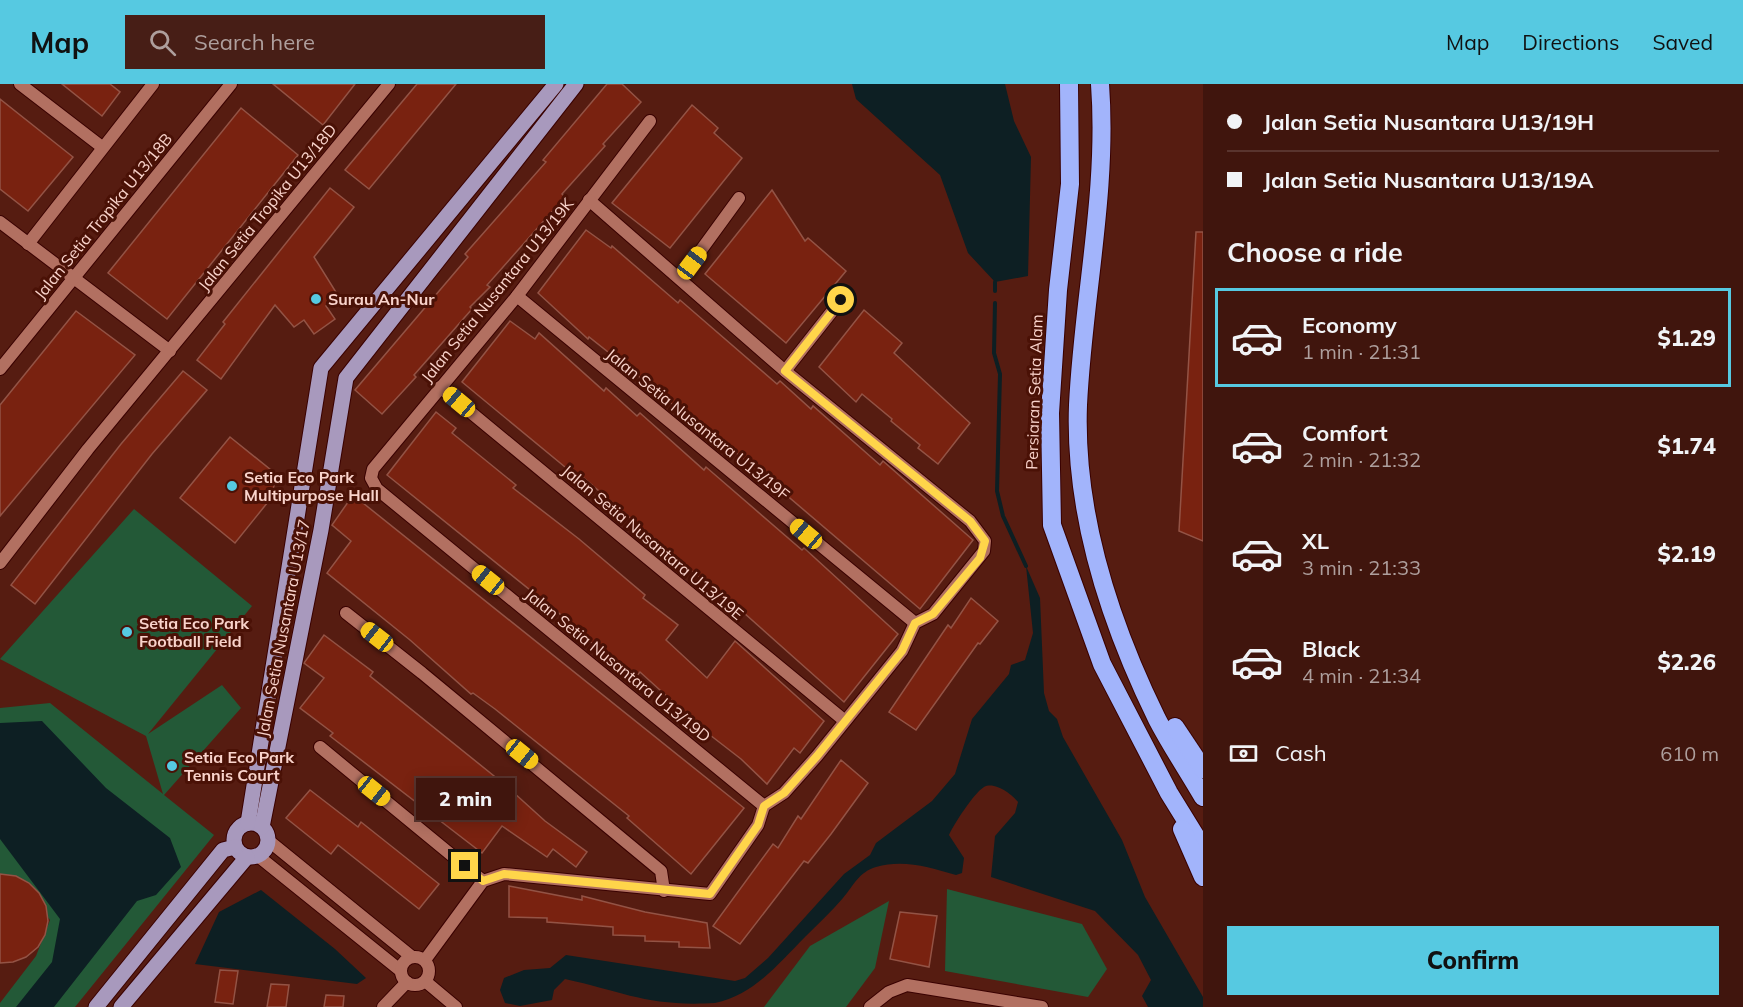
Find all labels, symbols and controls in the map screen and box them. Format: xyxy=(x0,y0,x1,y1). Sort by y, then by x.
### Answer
search box xyxy=(125,15,545,69)
text: Map xyxy=(30,25,89,60)
icon: search xyxy=(146,26,179,59)
text: Search here xyxy=(194,28,315,56)
text: Map xyxy=(1446,29,1489,55)
text: Directions xyxy=(1522,29,1619,55)
text: Saved xyxy=(1652,29,1713,55)
text: Jalan Setia Nusantara U13/19H xyxy=(1263,108,1594,136)
street label: Jalan Setia Tropika U13/18D xyxy=(193,120,341,294)
street label: Jalan Setia Tropika U13/18B xyxy=(30,129,176,303)
text: Jalan Setia Nusantara U13/19A xyxy=(1263,166,1594,194)
street label: Jalan Setia Nusantara U13/19K xyxy=(416,193,578,386)
text: Choose a ride xyxy=(1227,235,1403,269)
car xyxy=(674,243,710,283)
route start xyxy=(827,286,854,313)
place label: Surau An-Nur xyxy=(328,289,435,309)
marker: Surau An-Nur xyxy=(309,292,323,306)
icon: car xyxy=(1230,311,1284,365)
text: Economy xyxy=(1302,311,1397,339)
street label: Persiaran Setia Alam xyxy=(1021,314,1047,470)
text: $1.29 xyxy=(1657,324,1716,352)
text: 1 min · 21:31 xyxy=(1302,339,1421,364)
street label: Jalan Setia Nusantara U13/19F xyxy=(602,344,794,504)
car xyxy=(439,384,479,420)
icon: car xyxy=(1230,419,1284,473)
text: Comfort xyxy=(1302,419,1388,447)
text: $1.74 xyxy=(1657,432,1716,460)
text: 2 min · 21:32 xyxy=(1302,447,1421,472)
street label: Jalan Setia Nusantara U13/19E xyxy=(558,460,748,624)
place label: Setia Eco Park Multipurpose Hall xyxy=(244,467,379,505)
marker: Setia Eco Park Multipurpose Hall xyxy=(225,479,239,493)
car xyxy=(786,516,826,552)
street label: Jalan Setia Nusantara U13/17 xyxy=(252,518,314,738)
icon: car xyxy=(1230,527,1284,581)
text: XL xyxy=(1302,527,1329,555)
text: $2.19 xyxy=(1657,540,1716,568)
text: 3 min · 21:33 xyxy=(1302,555,1421,580)
car xyxy=(468,562,508,598)
street label: Jalan Setia Nusantara U13/19D xyxy=(521,584,715,746)
place label: Setia Eco Park Football Field xyxy=(139,613,250,651)
car xyxy=(357,619,397,655)
marker: Setia Eco Park Football Field xyxy=(120,625,134,639)
icon: car xyxy=(1230,635,1284,689)
text: Black xyxy=(1302,635,1360,663)
text: $2.26 xyxy=(1657,648,1716,676)
text: 4 min · 21:34 xyxy=(1302,663,1421,688)
car xyxy=(502,736,542,772)
icon: cash xyxy=(1227,737,1260,770)
text: Cash xyxy=(1275,739,1327,767)
text: 610 m xyxy=(1660,741,1719,766)
place label: Setia Eco Park Tennis Court xyxy=(184,747,295,785)
marker: Setia Eco Park Tennis Court xyxy=(165,759,179,773)
car xyxy=(354,773,394,809)
callout: 2 min xyxy=(416,779,514,821)
text: 2 min xyxy=(439,786,492,811)
route end xyxy=(451,852,478,879)
button: Confirm xyxy=(1227,926,1719,995)

